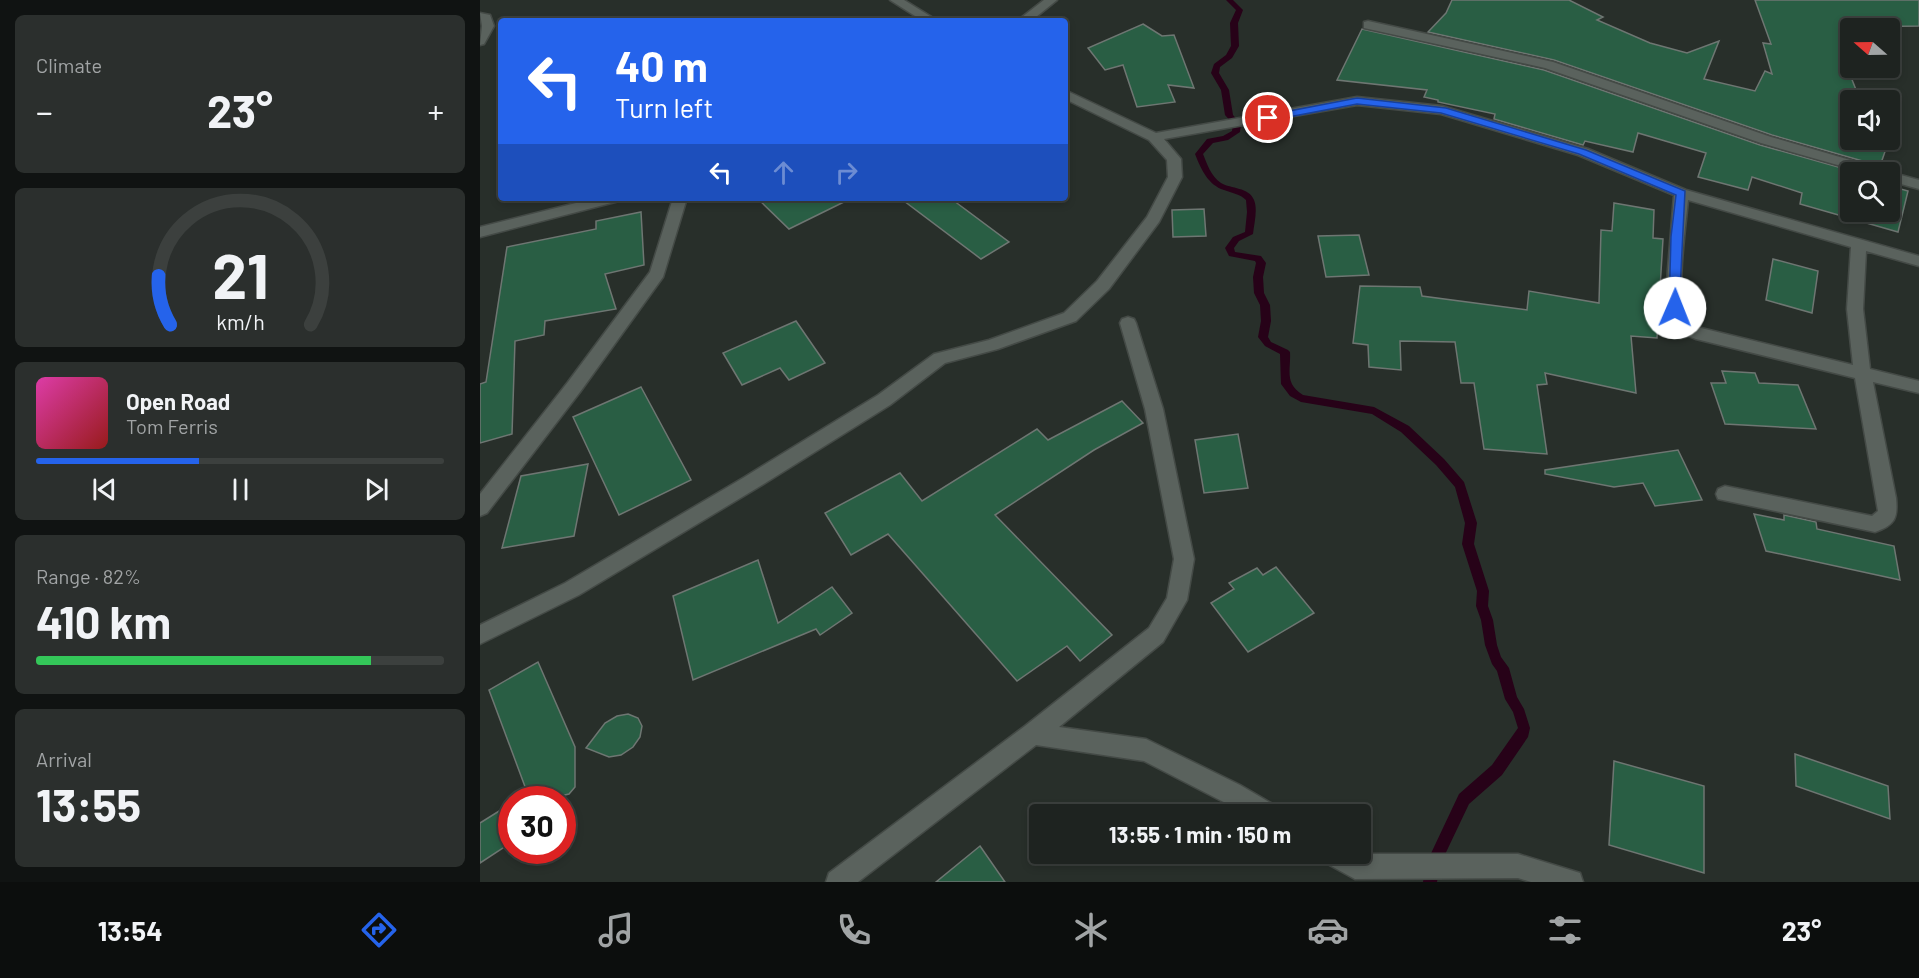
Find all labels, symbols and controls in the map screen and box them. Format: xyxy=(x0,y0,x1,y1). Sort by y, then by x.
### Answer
north arrow xyxy=(1840,18,1900,78)
map controls xyxy=(1840,18,1900,222)
text: 40 m xyxy=(615,40,708,90)
icon: left xyxy=(516,42,594,120)
text: Climate xyxy=(36,53,102,77)
text: 23° xyxy=(207,83,273,137)
button: sound xyxy=(1840,90,1900,150)
text: − xyxy=(36,91,53,131)
text: + xyxy=(427,91,444,131)
text: Turn left xyxy=(615,91,713,123)
pin xyxy=(1242,92,1293,143)
icon: arrive xyxy=(1251,101,1284,134)
icon: left xyxy=(704,156,737,189)
icon: ahead xyxy=(767,156,800,189)
icon: right xyxy=(830,156,863,189)
button: search xyxy=(1840,162,1900,222)
text: 21 xyxy=(212,237,268,311)
position arrow xyxy=(1643,276,1707,340)
text: km/h xyxy=(216,309,264,334)
text: Open Road xyxy=(126,388,230,414)
text: Tom Ferris xyxy=(126,414,218,438)
icon: previous xyxy=(88,473,121,506)
icon: pause xyxy=(224,473,257,506)
icon: next xyxy=(360,473,393,506)
text: Range · 82% xyxy=(36,564,141,588)
text: 410 km xyxy=(36,594,171,648)
text: Arrival xyxy=(36,747,92,771)
text: 13:55 xyxy=(36,777,141,831)
speed limit sign: 30 xyxy=(498,786,576,864)
text: 13:55 · 1 min · 150 m xyxy=(1109,821,1291,847)
icon: directions xyxy=(358,909,400,951)
icon: music xyxy=(595,909,637,951)
icon: phone xyxy=(833,909,875,951)
icon: climate xyxy=(1070,909,1112,951)
icon: car xyxy=(1307,909,1349,951)
icon: filters xyxy=(1544,909,1586,951)
text: 13:54 xyxy=(98,914,163,946)
text: 23° xyxy=(1782,914,1821,946)

